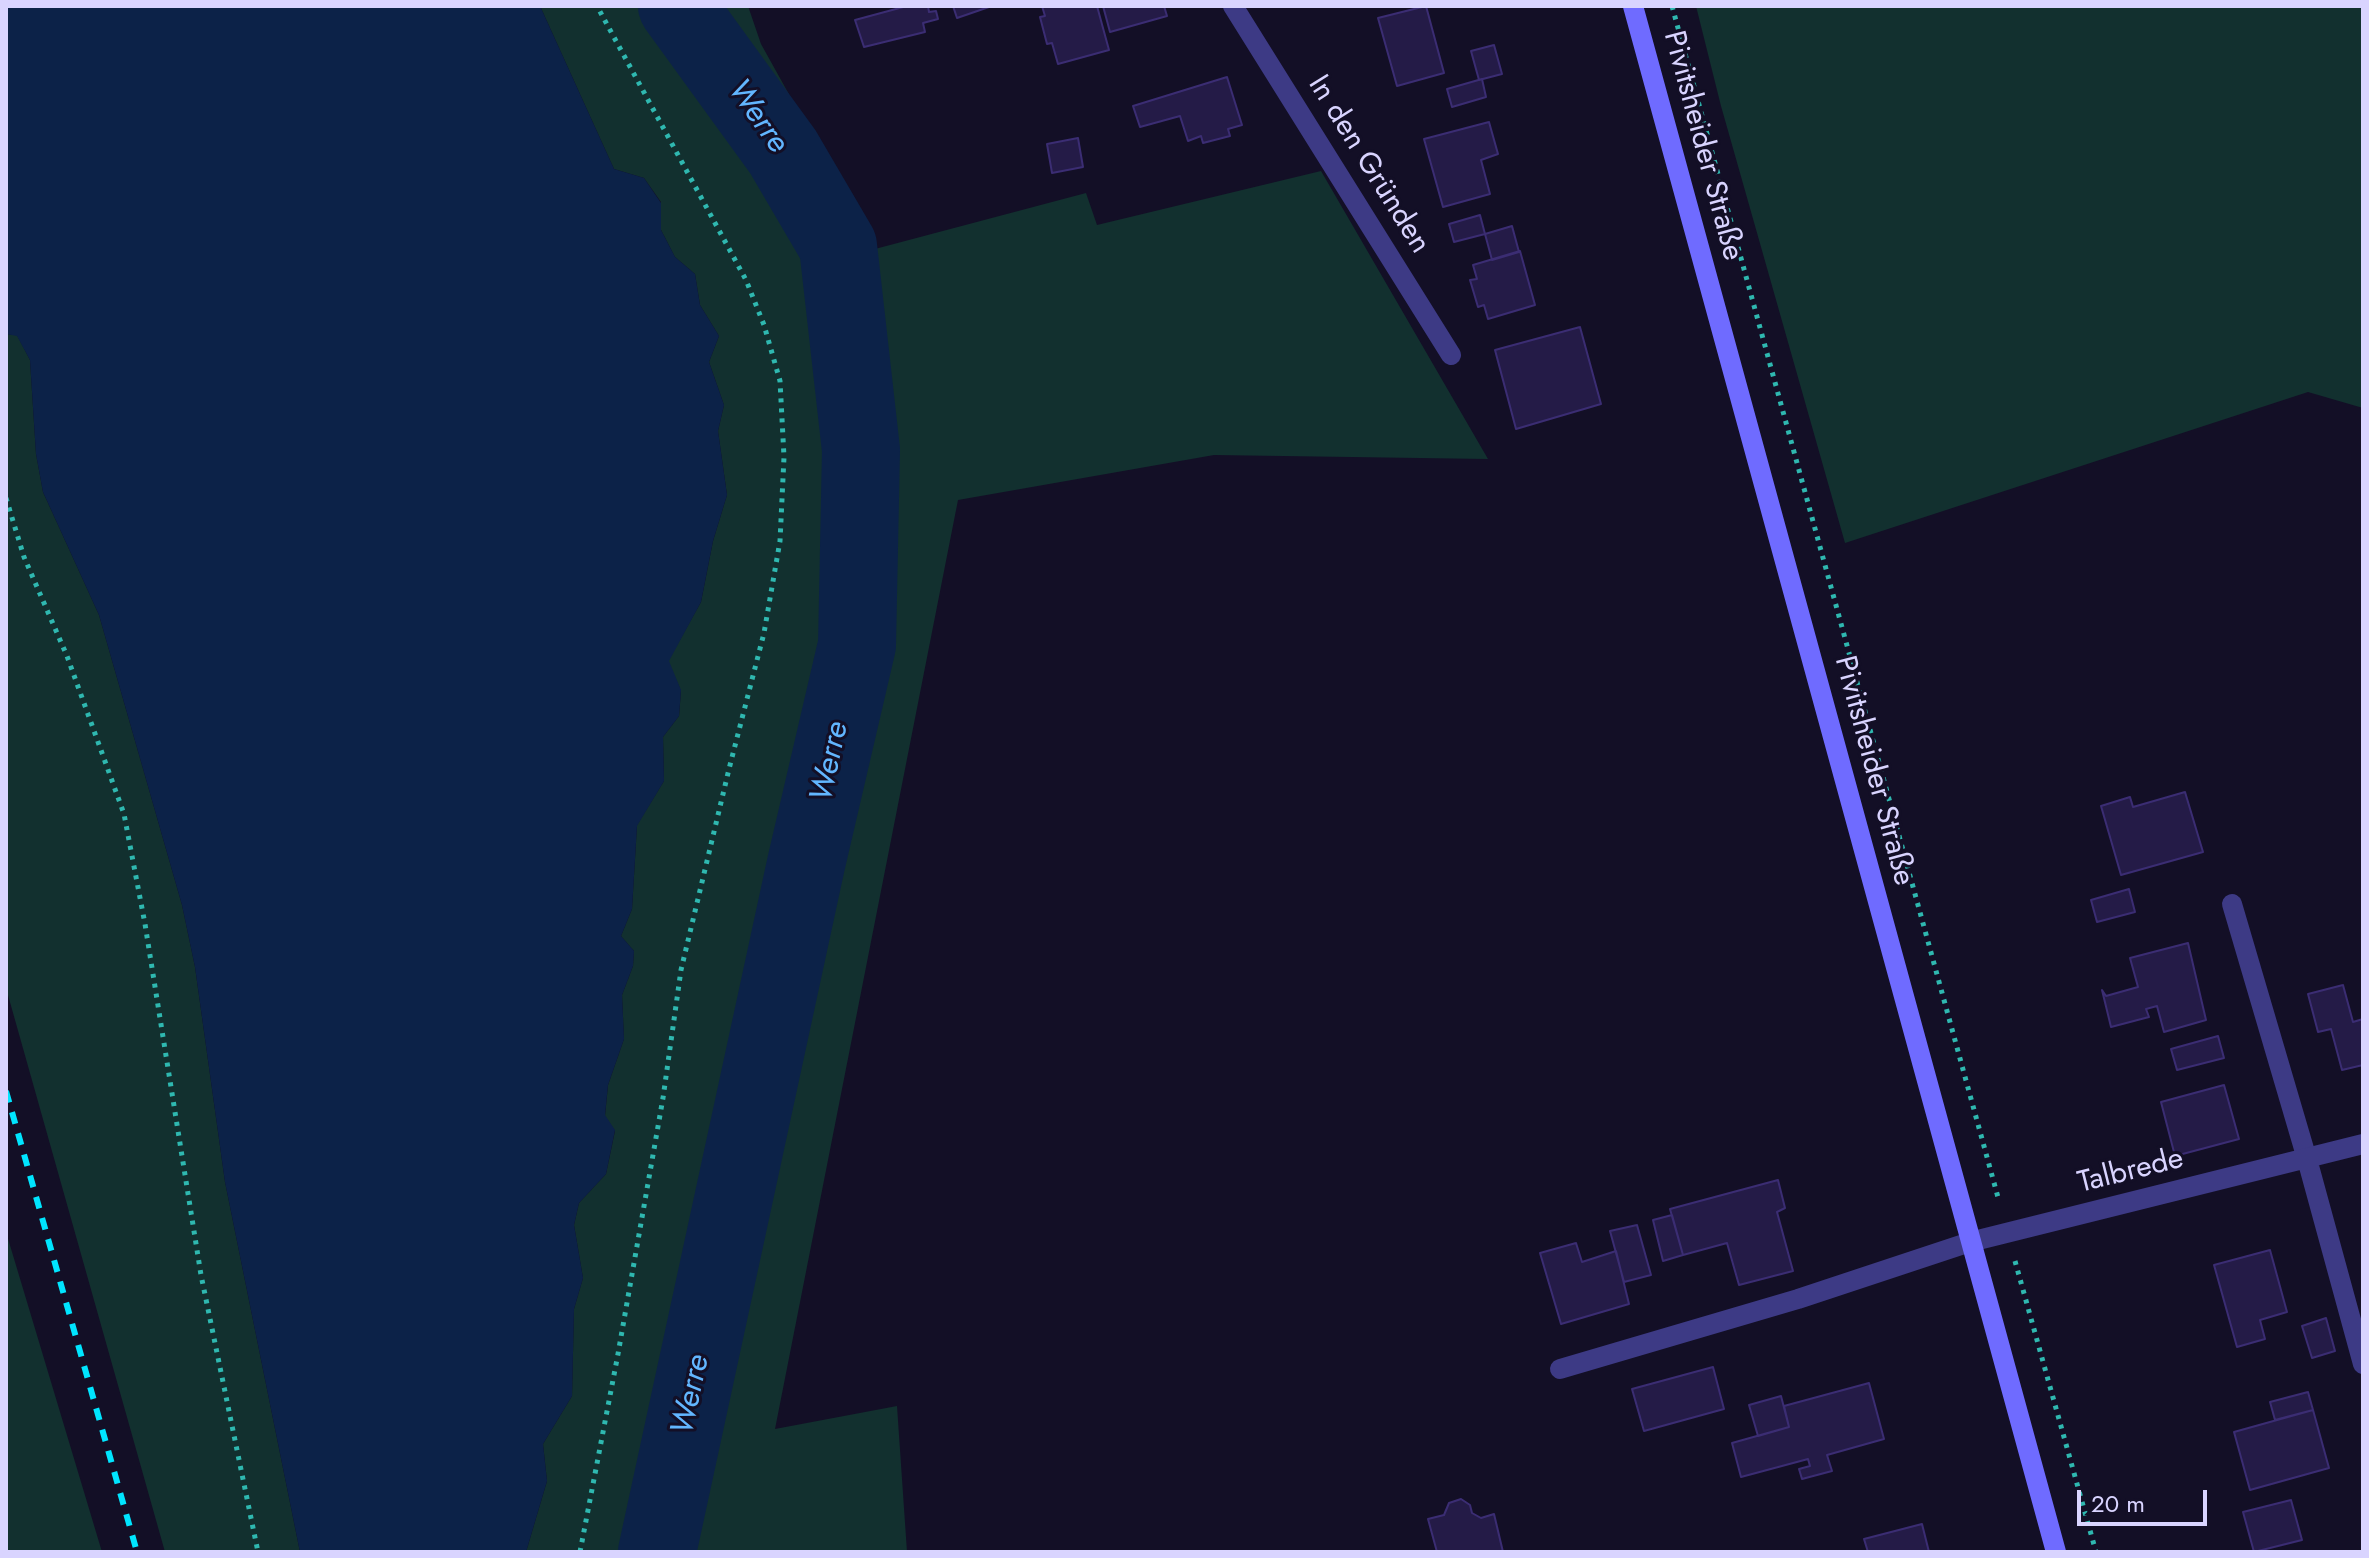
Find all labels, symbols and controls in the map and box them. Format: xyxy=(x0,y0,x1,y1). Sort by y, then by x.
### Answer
street label: Pivitsheider Straße xyxy=(1654,27,1750,265)
street label: In den Gründen xyxy=(1299,69,1437,261)
water label: Werre xyxy=(718,73,796,161)
street label: Pivitsheider Straße xyxy=(1825,652,1921,890)
water label: Werre xyxy=(804,718,858,806)
street label: Talbrede xyxy=(2075,1142,2187,1202)
water label: Werre xyxy=(665,1351,719,1439)
scale bar xyxy=(2081,1474,2211,1524)
text: 20 m xyxy=(2091,1486,2145,1521)

